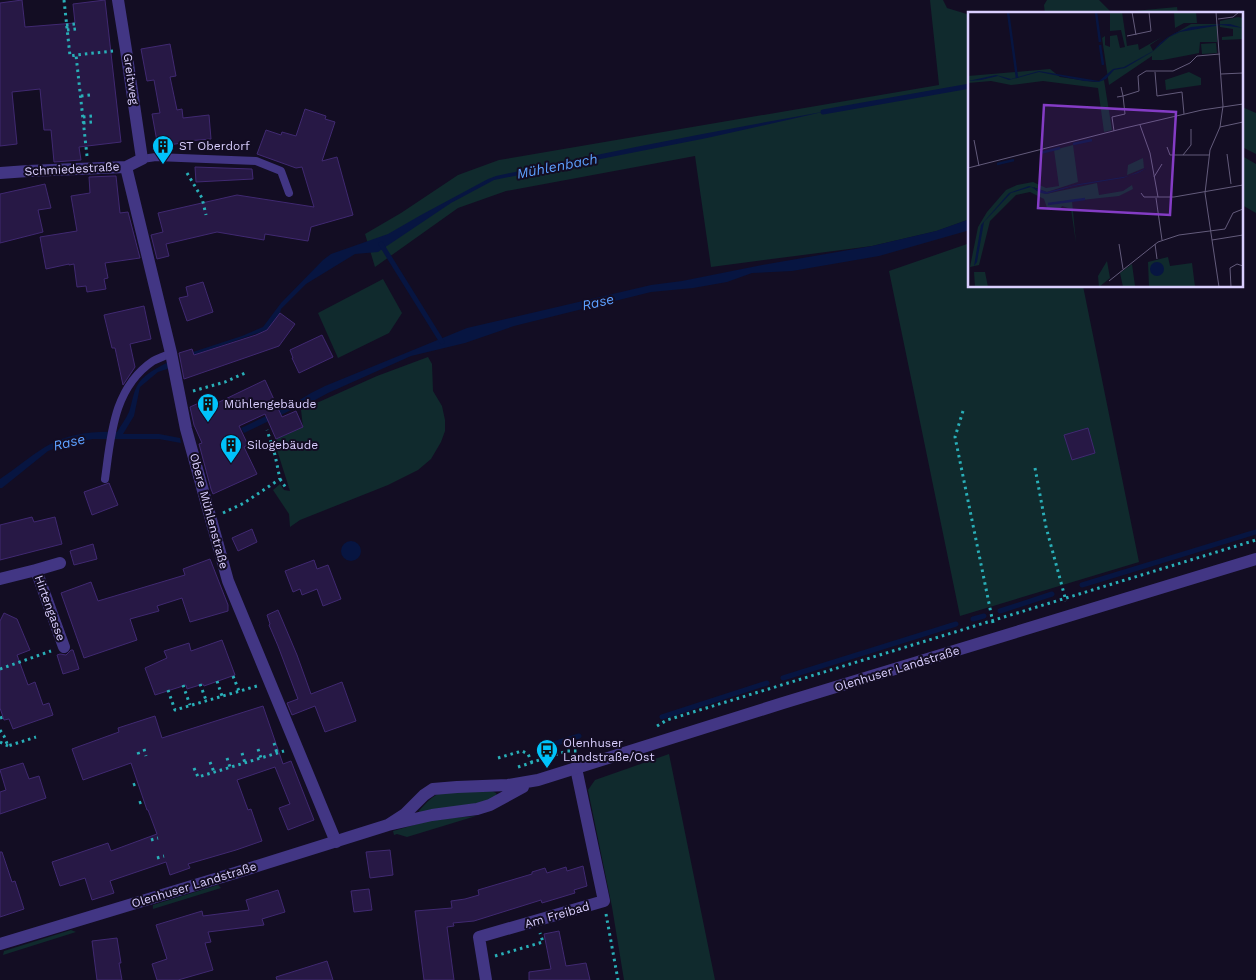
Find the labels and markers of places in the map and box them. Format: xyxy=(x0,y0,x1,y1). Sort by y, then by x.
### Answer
building icon: ST Oberdorf xyxy=(151,134,175,165)
place label: ST Oberdorf xyxy=(179,139,250,153)
building icon: Mühlengebäude xyxy=(196,392,220,423)
place label: Mühlengebäude xyxy=(224,397,317,411)
building icon: Silogebäude xyxy=(219,433,243,464)
place label: Silogebäude xyxy=(247,438,318,452)
place label: Olenhuser Landstraße/Ost xyxy=(563,736,654,764)
bus stop icon: Olenhuser Landstraße/Ost xyxy=(535,738,559,769)

